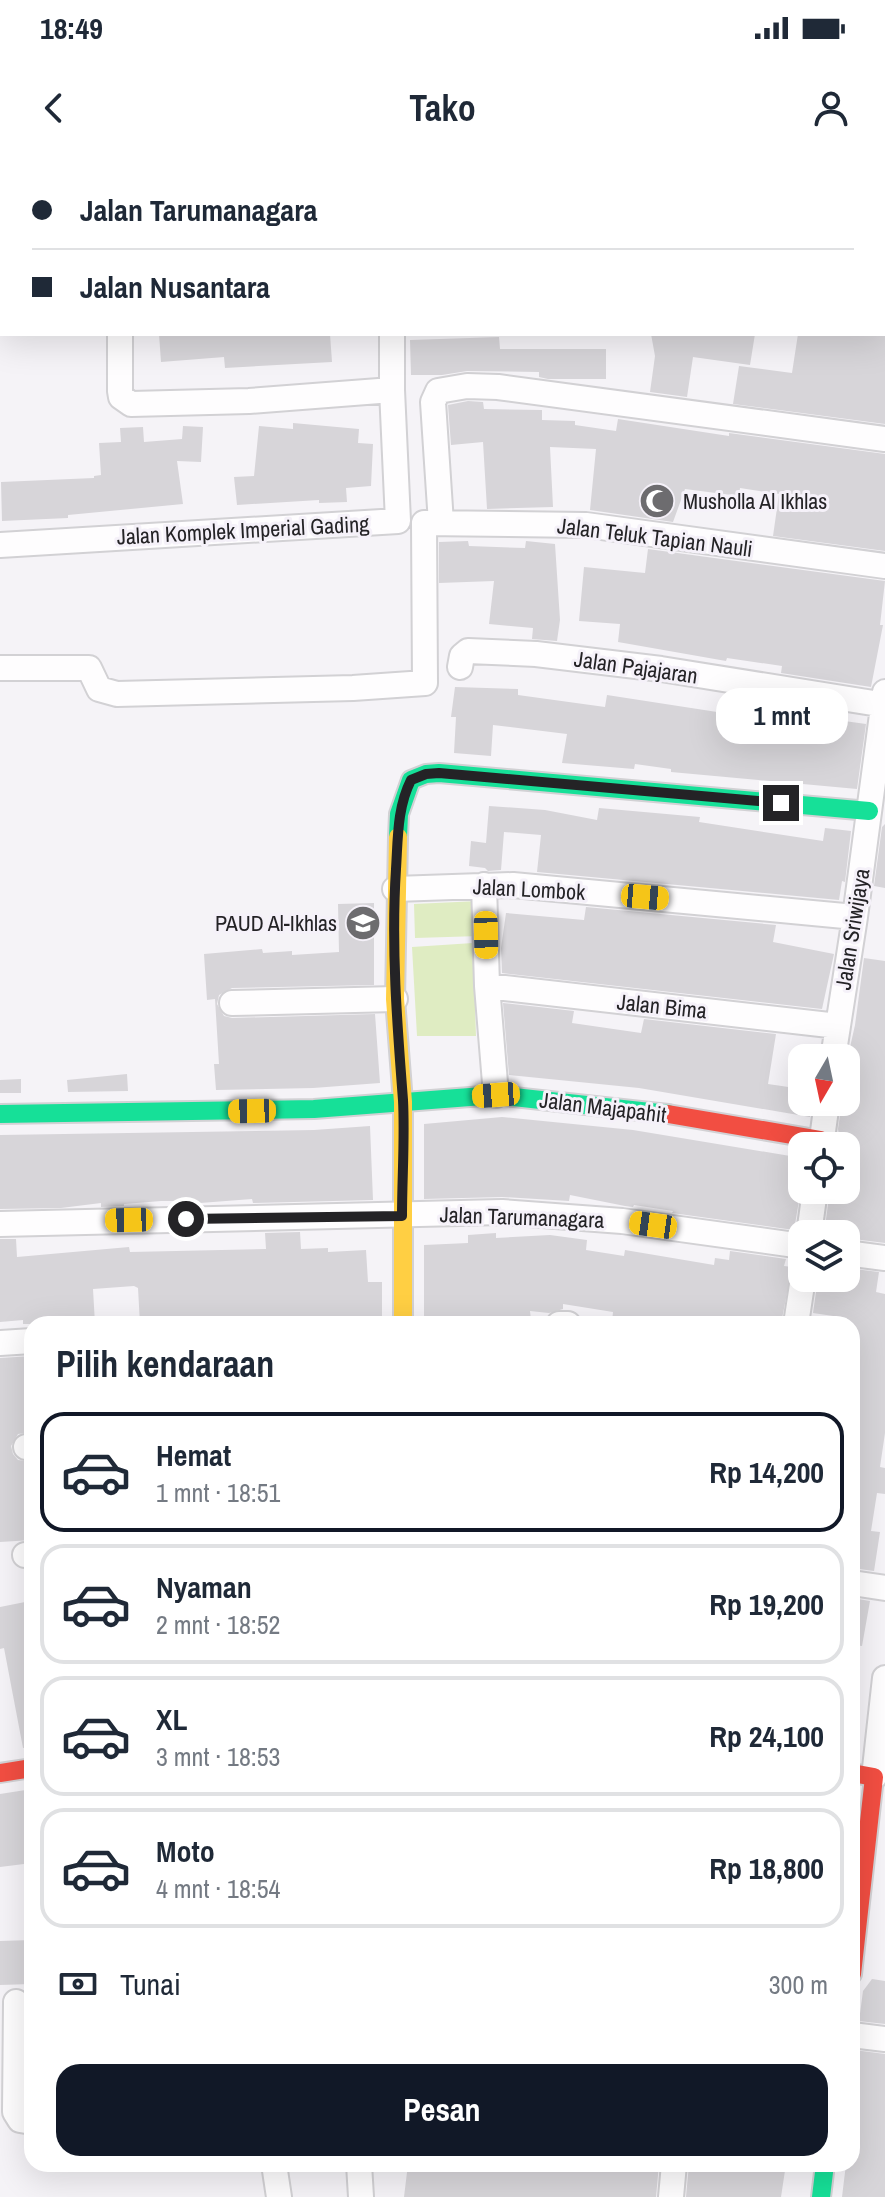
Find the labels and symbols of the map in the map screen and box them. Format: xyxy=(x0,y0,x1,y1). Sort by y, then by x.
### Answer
mosque icon: Musholla Al Ikhlas xyxy=(638,482,676,520)
place label: Musholla Al Ikhlas xyxy=(683,486,827,516)
street label: Jalan Komplek Imperial Gading xyxy=(116,508,370,552)
street label: Jalan Teluk Tapian Nauli xyxy=(556,510,754,564)
street label: Jalan Pajajaran xyxy=(572,643,700,691)
callout: 1 mnt xyxy=(715,687,847,743)
route end xyxy=(763,785,799,821)
street label: Jalan Sriwijaya xyxy=(828,866,876,992)
street label: Jalan Lombok xyxy=(472,871,587,907)
car xyxy=(620,883,670,911)
school or university icon: PAUD Al-Ikhlas xyxy=(344,904,382,942)
place label: PAUD Al-Ikhlas xyxy=(215,908,337,938)
car xyxy=(474,911,498,959)
street label: Jalan Bima xyxy=(616,986,708,1026)
north arrow xyxy=(788,1044,860,1116)
car xyxy=(471,1081,521,1109)
street label: Jalan Majapahit xyxy=(538,1084,668,1130)
car xyxy=(228,1099,276,1123)
street label: Jalan Tarumanagara xyxy=(439,1199,605,1235)
route start xyxy=(168,1201,204,1237)
car xyxy=(105,1208,153,1232)
car xyxy=(628,1210,678,1240)

